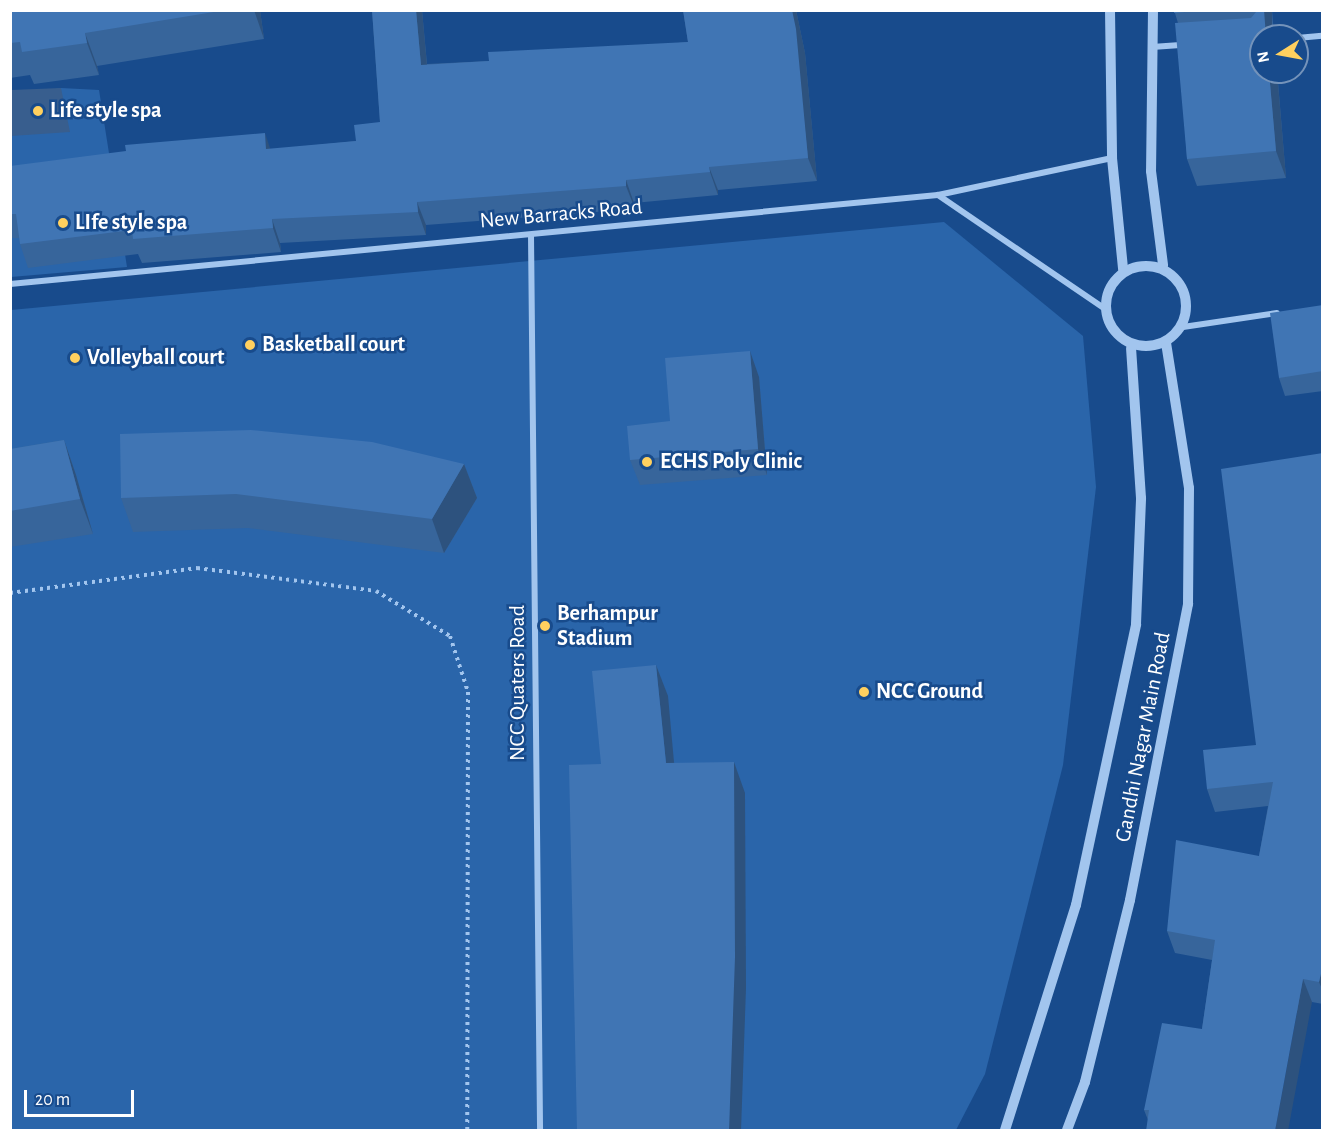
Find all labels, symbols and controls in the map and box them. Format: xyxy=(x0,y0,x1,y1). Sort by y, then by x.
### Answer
north arrow xyxy=(1249,24,1309,84)
text: N xyxy=(1254,50,1272,64)
place label: Life style spa xyxy=(50,98,162,124)
marker: Life style spa xyxy=(31,104,45,118)
street label: New Barracks Road xyxy=(479,194,643,234)
place label: LIfe style spa xyxy=(75,210,187,236)
marker: LIfe style spa xyxy=(56,216,70,230)
place label: Basketball court xyxy=(262,332,405,358)
marker: Basketball court xyxy=(243,338,257,352)
place label: Volleyball court xyxy=(87,345,224,371)
marker: Volleyball court xyxy=(68,351,82,365)
place label: ECHS Poly Clinic xyxy=(660,449,802,475)
marker: ECHS Poly Clinic xyxy=(638,453,656,471)
place label: Berhampur Stadium xyxy=(557,600,658,652)
street label: NCC Quaters Road xyxy=(505,605,531,761)
marker: Berhampur Stadium xyxy=(538,619,552,633)
street label: Gandhi Nagar Main Road xyxy=(1110,630,1176,844)
place label: NCC Ground xyxy=(876,679,983,705)
marker: NCC Ground xyxy=(857,685,871,699)
scale bar xyxy=(27,1078,136,1116)
text: 20 m xyxy=(35,1091,70,1109)

